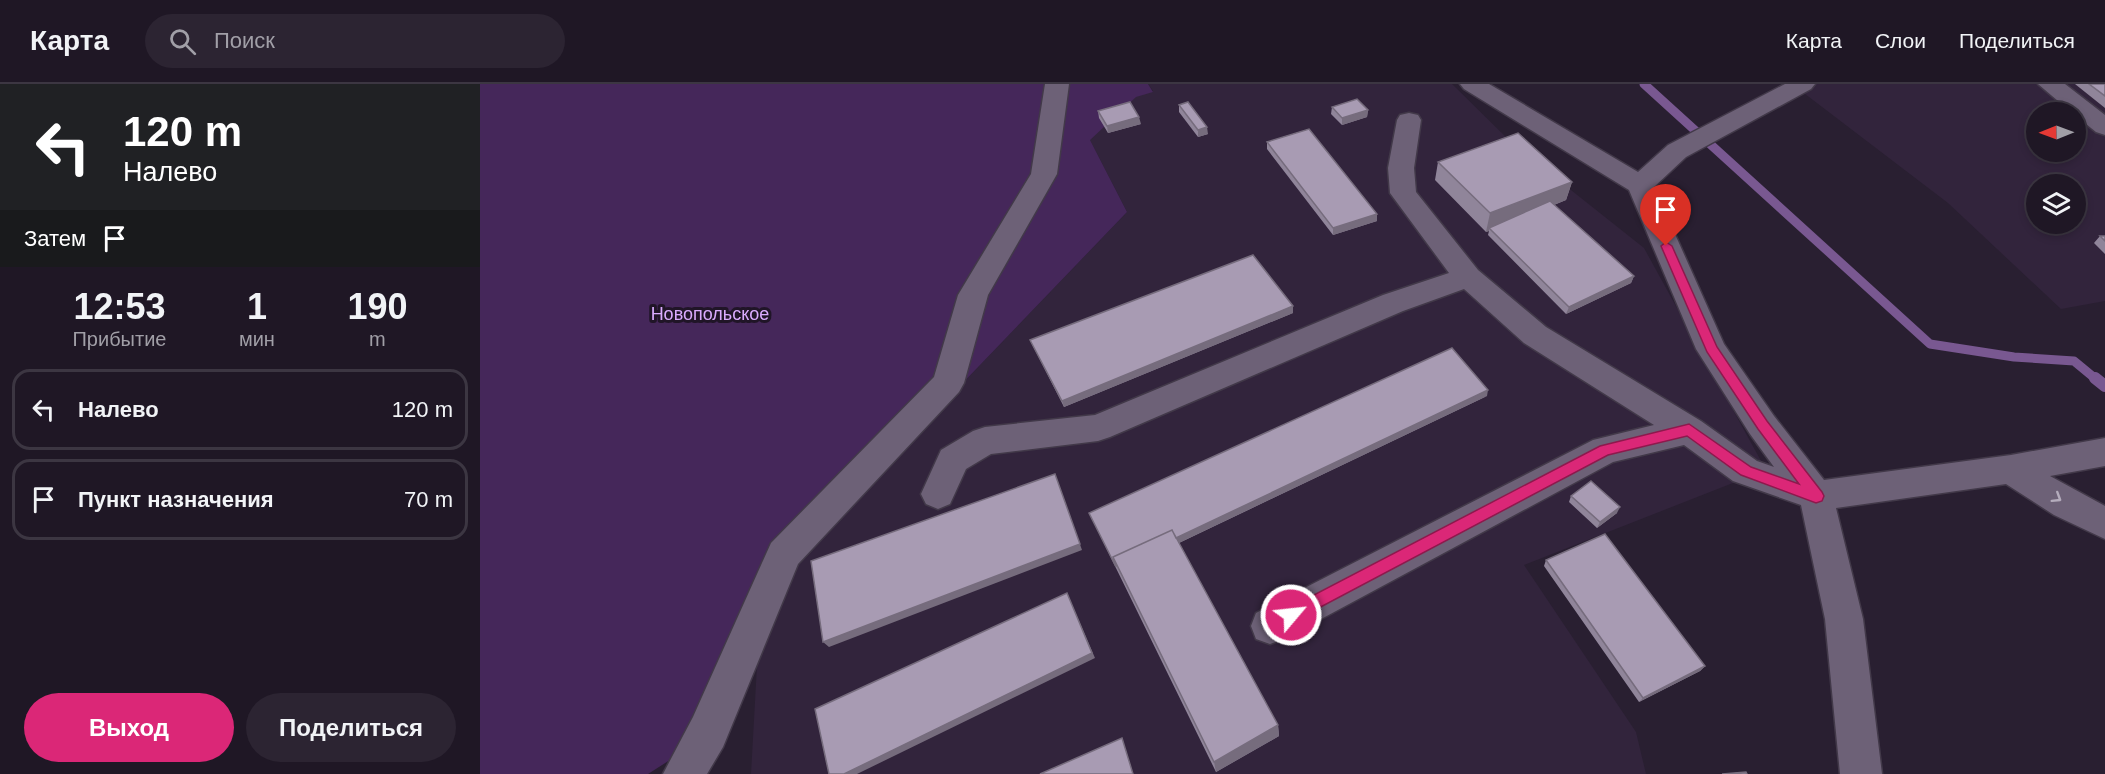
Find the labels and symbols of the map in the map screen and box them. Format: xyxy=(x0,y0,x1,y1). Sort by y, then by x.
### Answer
north arrow xyxy=(2026,102,2086,162)
pin xyxy=(1640,184,1691,246)
park label: Новопольское xyxy=(651,304,769,324)
one-way arrow xyxy=(2051,490,2061,502)
position arrow xyxy=(1259,583,1323,647)

